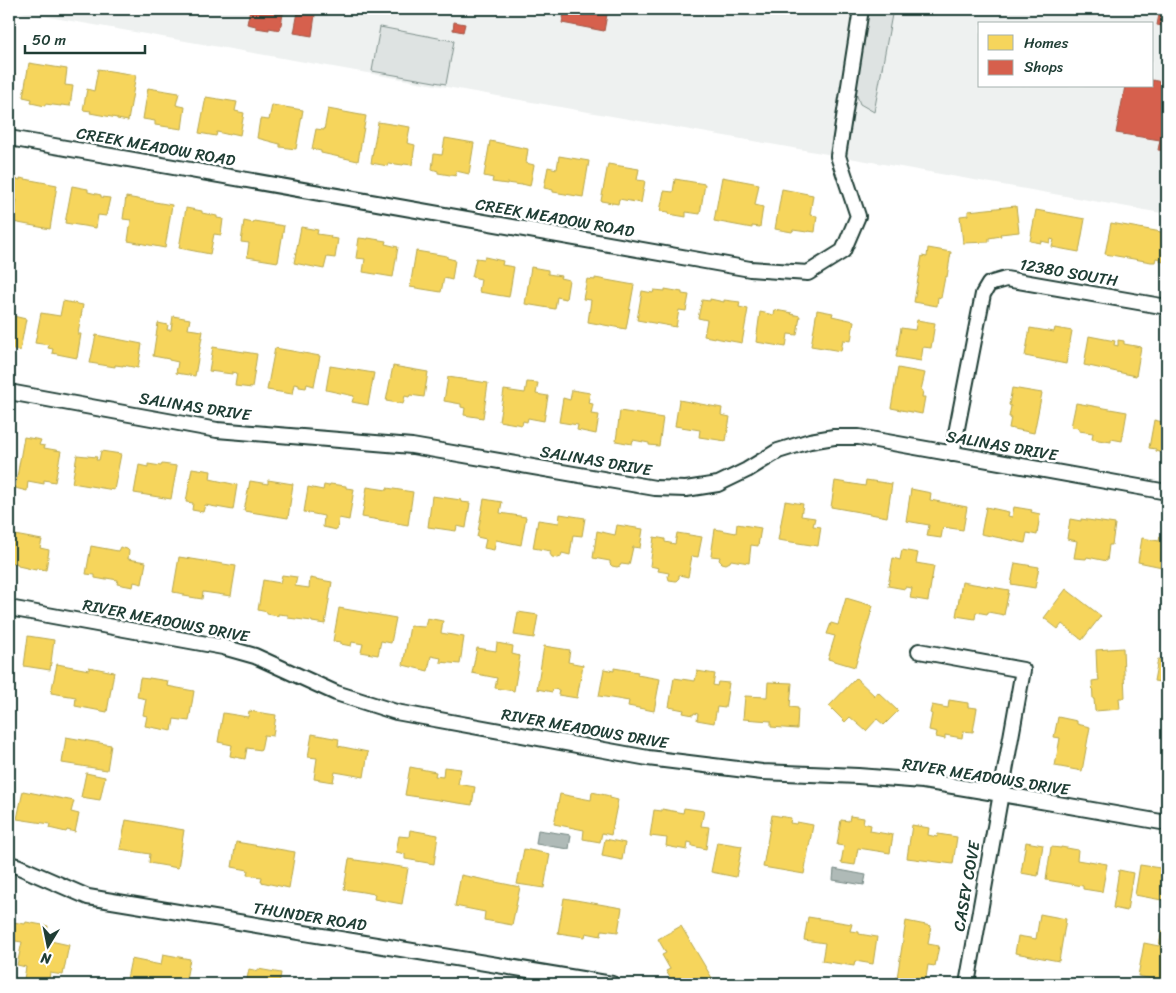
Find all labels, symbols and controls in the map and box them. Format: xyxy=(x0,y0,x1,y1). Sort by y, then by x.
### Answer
scale bar xyxy=(25,22,145,54)
legend xyxy=(978,22,1154,88)
text: 50 m xyxy=(32,27,67,53)
text: Homes xyxy=(1024,30,1068,56)
text: Shops xyxy=(1024,54,1064,80)
street label: CREEK MEADOW ROAD xyxy=(74,118,238,175)
street label: CREEK MEADOW ROAD xyxy=(473,189,637,246)
street label: 12380 SOUTH xyxy=(1017,250,1120,295)
street label: SALINAS DRIVE xyxy=(137,383,254,430)
street label: SALINAS DRIVE xyxy=(944,421,1061,470)
street label: SALINAS DRIVE xyxy=(538,436,655,485)
street label: RIVER MEADOWS DRIVE xyxy=(80,590,253,651)
street label: RIVER MEADOWS DRIVE xyxy=(499,700,672,758)
street label: RIVER MEADOWS DRIVE xyxy=(900,749,1073,804)
street label: CASEY COVE xyxy=(944,838,989,934)
street label: THUNDER ROAD xyxy=(251,893,369,940)
north arrow xyxy=(22,920,72,970)
text: N xyxy=(39,945,54,972)

